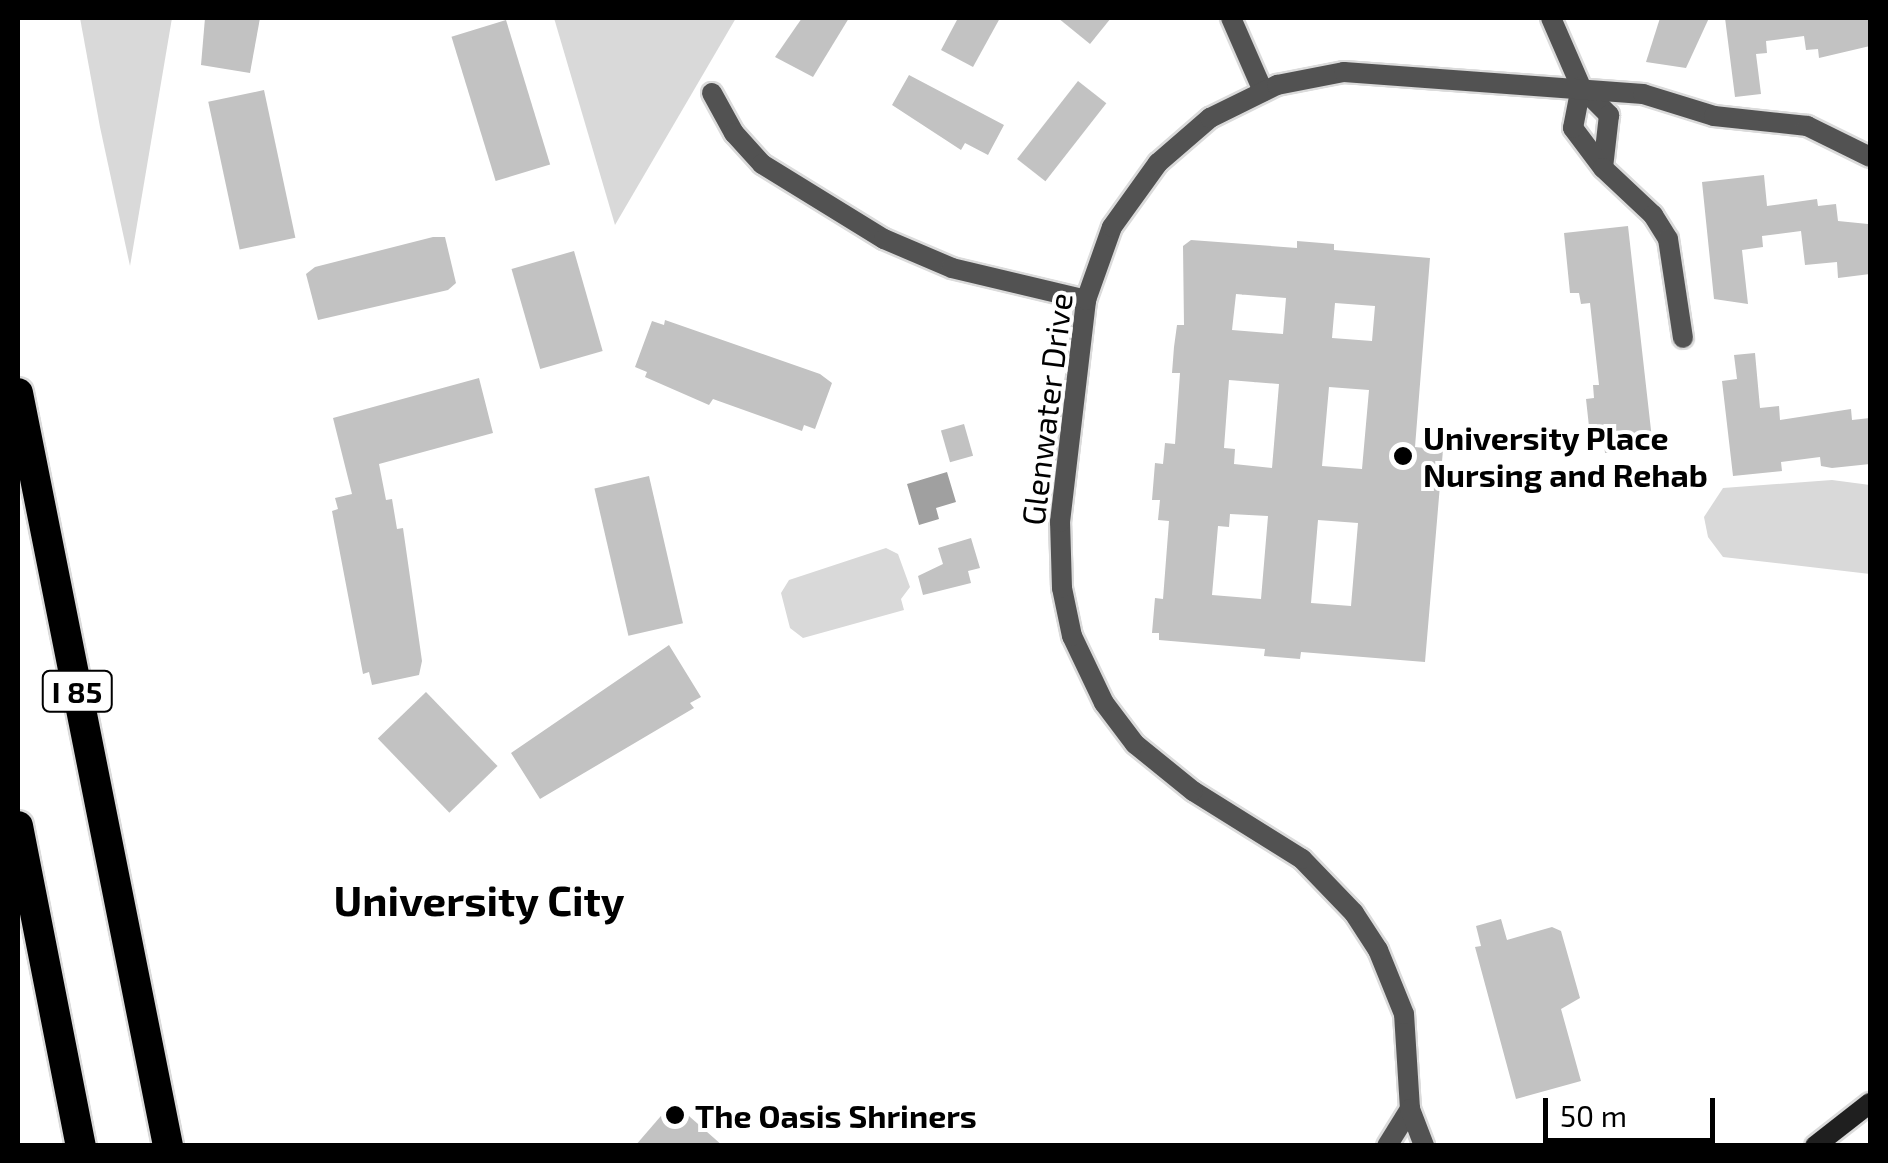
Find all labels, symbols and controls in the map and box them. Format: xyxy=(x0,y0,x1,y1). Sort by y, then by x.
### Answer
street label: Glenwater Drive xyxy=(1013,290,1079,528)
place label: University Place Nursing and Rehab xyxy=(1423,419,1708,494)
marker: University Place Nursing and Rehab xyxy=(1392,445,1414,467)
road number: I 85 xyxy=(40,666,114,716)
district label: University City xyxy=(333,874,625,924)
scale bar xyxy=(1548,1078,1720,1140)
place label: The Oasis Shriners xyxy=(695,1096,977,1134)
text: 50 m xyxy=(1560,1097,1627,1133)
marker: The Oasis Shriners xyxy=(664,1104,686,1126)

